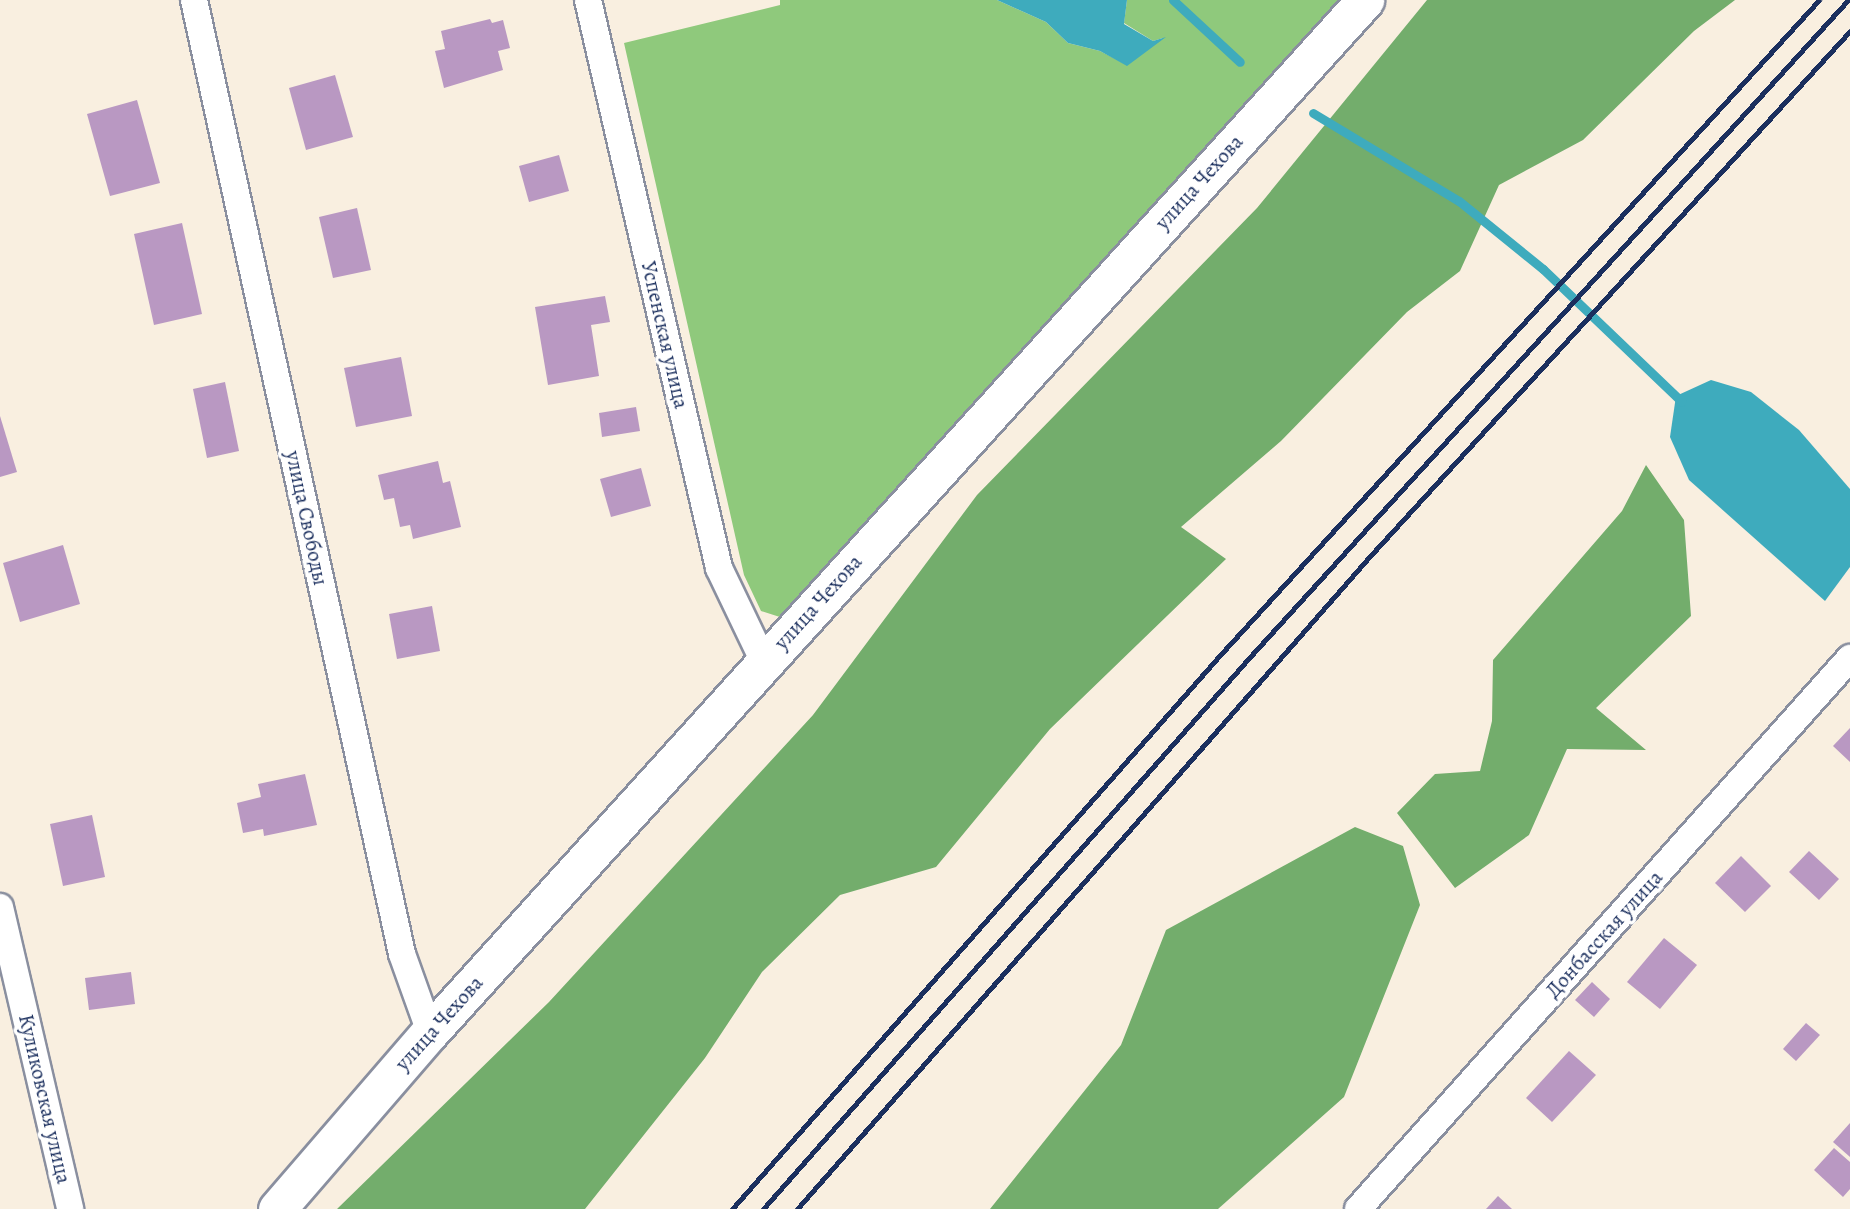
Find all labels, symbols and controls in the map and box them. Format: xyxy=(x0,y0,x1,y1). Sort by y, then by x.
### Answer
street label: улица Чехова xyxy=(1150,129,1248,235)
street label: Успенская улица xyxy=(636,259,694,411)
street label: улица Свободы xyxy=(280,448,334,588)
street label: улица Чехова xyxy=(769,549,867,655)
street label: Донбасская улица xyxy=(1540,865,1668,1003)
street label: улица Чехова xyxy=(390,970,488,1076)
street label: Куликовская улица xyxy=(13,1012,77,1186)

